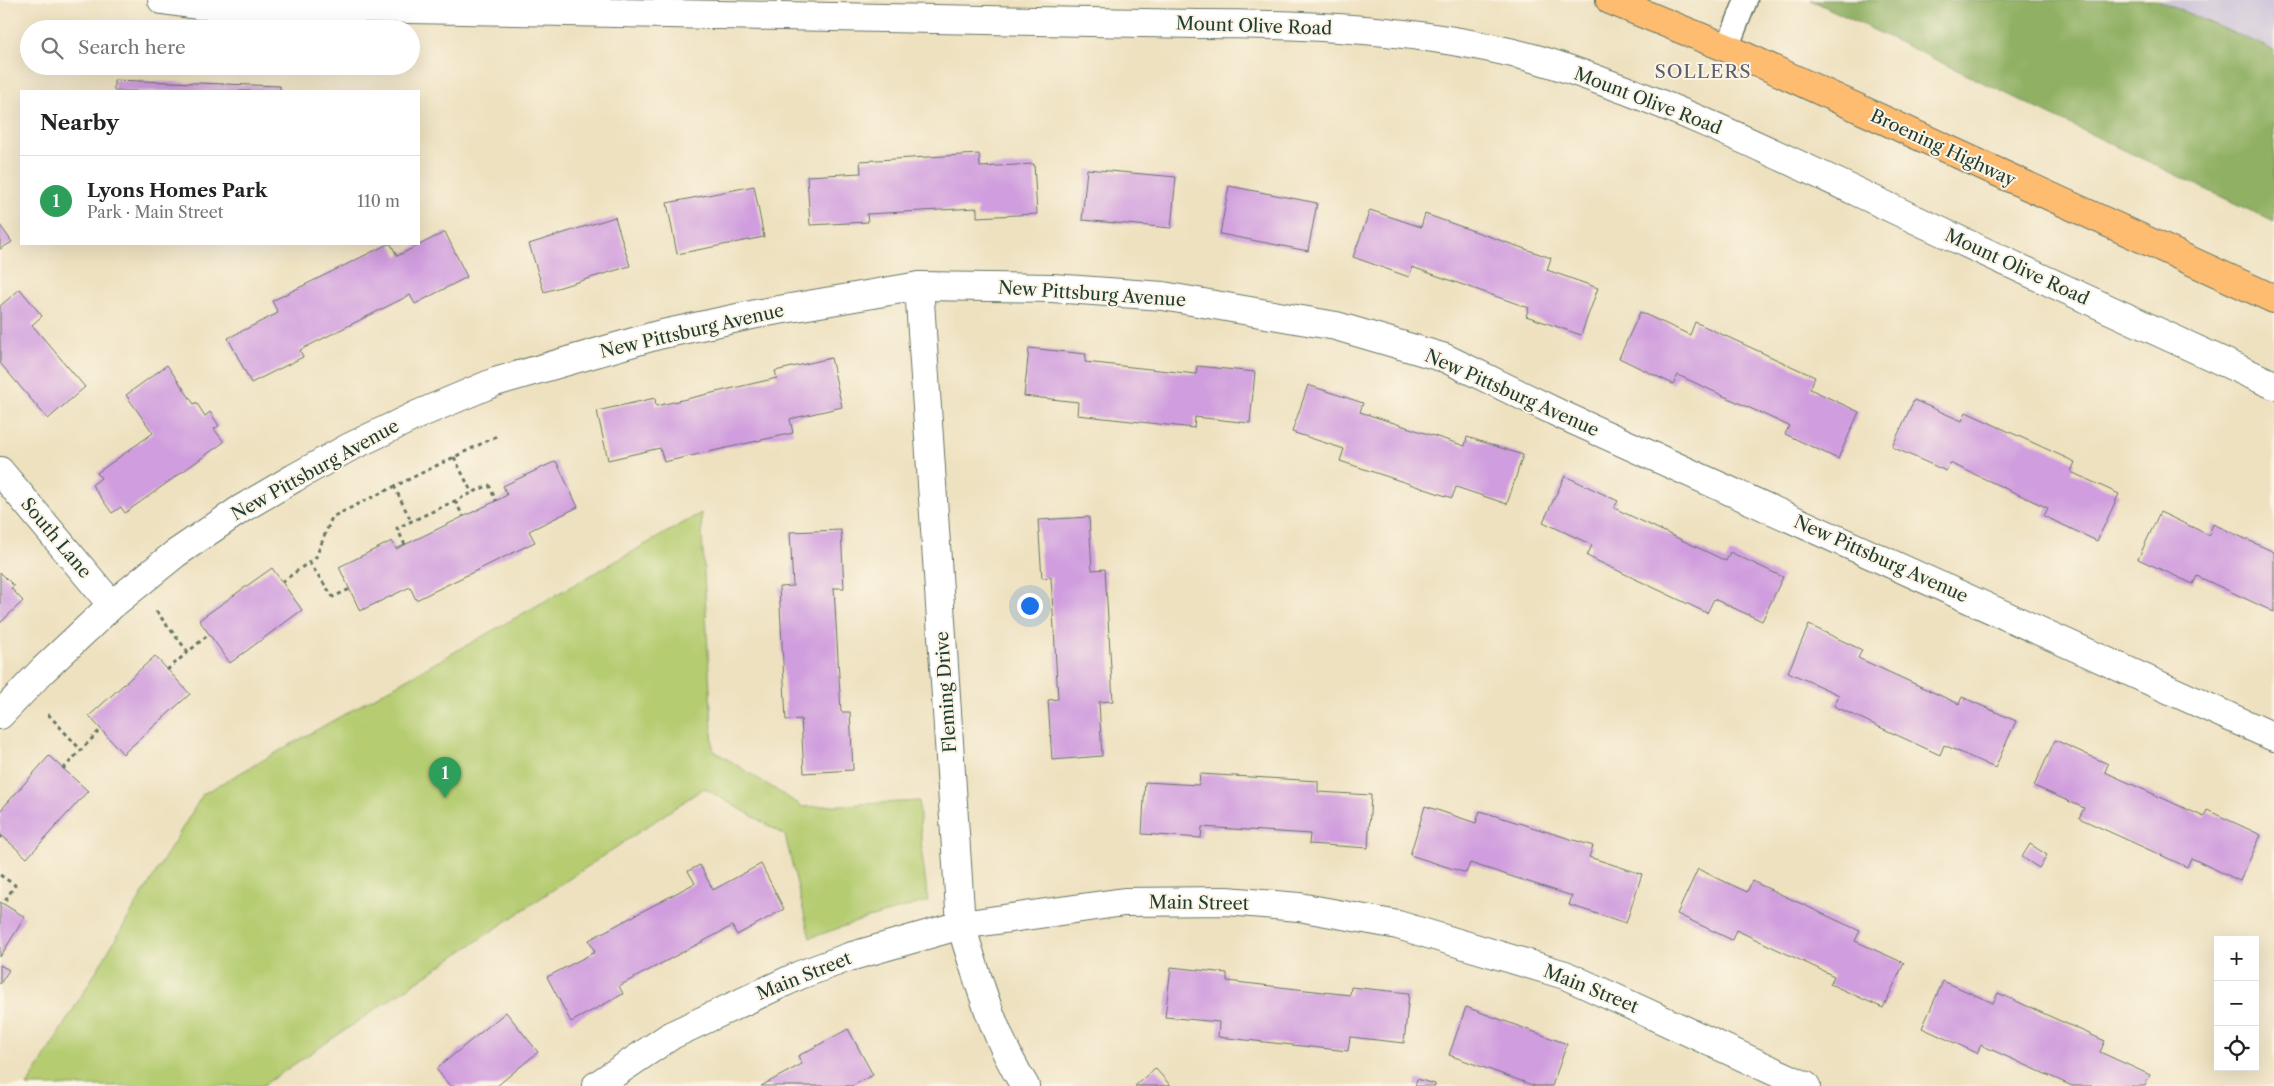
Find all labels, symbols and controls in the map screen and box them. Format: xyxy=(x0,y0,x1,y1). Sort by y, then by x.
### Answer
street label: Mount Olive Road xyxy=(1175,12,1333,40)
search box xyxy=(20,20,420,75)
icon: search xyxy=(38,34,66,62)
text: Search here xyxy=(78,36,186,59)
district label: SOLLERS xyxy=(1654,60,1752,83)
street label: Mount Olive Road xyxy=(1571,63,1725,139)
street label: Broening Highway xyxy=(1867,105,2020,192)
text: Nearby xyxy=(40,110,119,135)
text: Lyons Homes Park xyxy=(87,179,267,202)
text: 1 xyxy=(52,191,60,211)
text: 110 m xyxy=(357,191,400,211)
text: Park · Main Street xyxy=(87,202,223,222)
street label: Mount Olive Road xyxy=(1941,224,2093,310)
street label: New Pittsburg Avenue xyxy=(997,276,1187,312)
street label: New Pittsburg Avenue xyxy=(598,299,786,363)
street label: New Pittsburg Avenue xyxy=(1422,345,1602,441)
street label: New Pittsburg Avenue xyxy=(227,415,403,525)
street label: South Lane xyxy=(16,493,96,583)
street label: New Pittsburg Avenue xyxy=(1791,511,1971,607)
your location xyxy=(1017,593,1043,619)
street label: Fleming Drive xyxy=(931,631,961,753)
pin: 1 xyxy=(429,757,461,798)
street label: Main Street xyxy=(1149,891,1250,915)
map controls xyxy=(2214,936,2259,1071)
button: + xyxy=(2214,936,2259,981)
street label: Main Street xyxy=(753,947,855,1005)
street label: Main Street xyxy=(1540,960,1642,1018)
button: − xyxy=(2214,981,2259,1026)
button: locate xyxy=(2214,1026,2259,1071)

